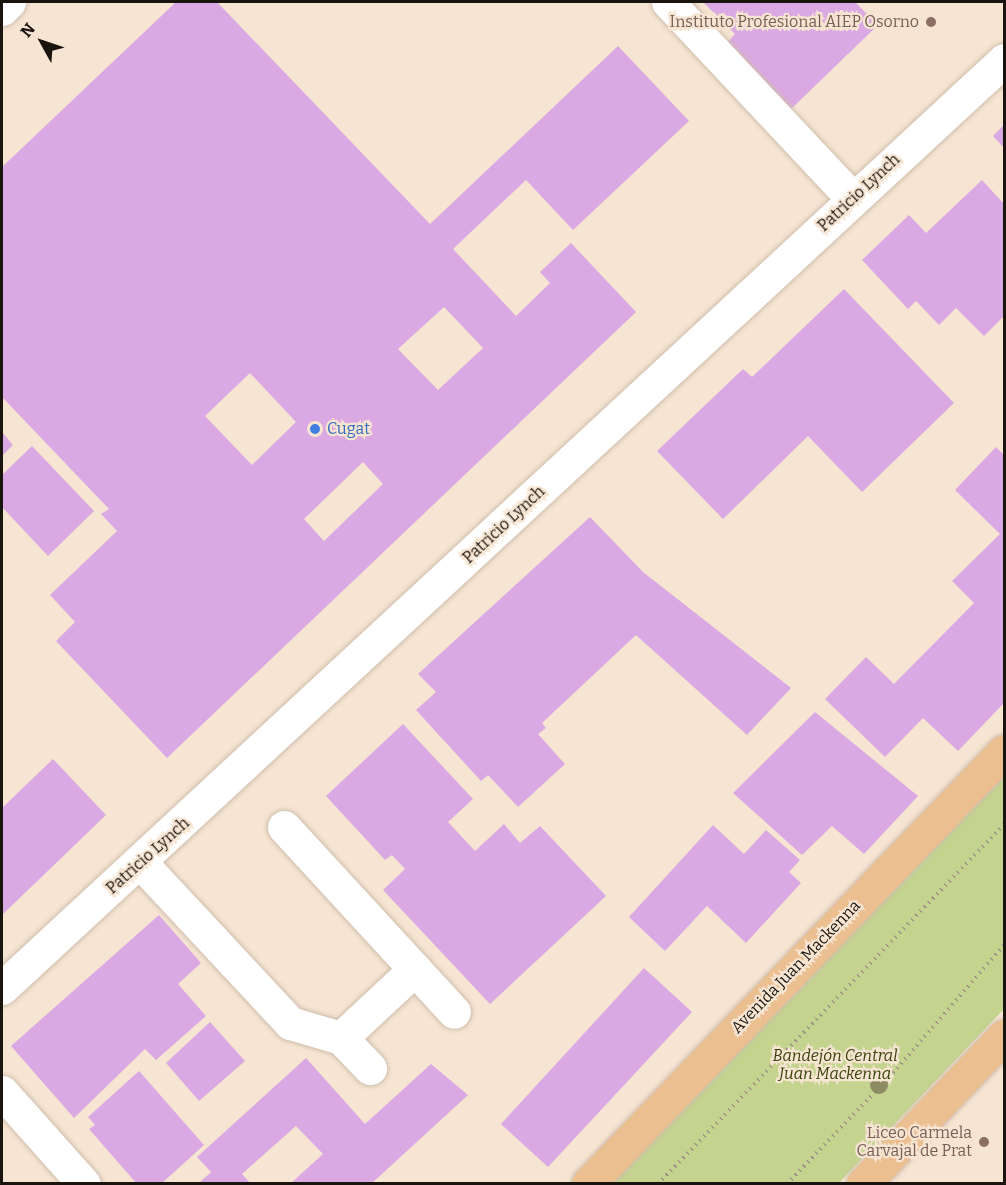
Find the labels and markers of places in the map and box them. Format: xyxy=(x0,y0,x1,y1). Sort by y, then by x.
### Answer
place label: Instituto Profesional AIEP Osorno xyxy=(670,12,919,32)
marker: Instituto Profesional AIEP Osorno xyxy=(924,15,938,29)
place label: Cugat xyxy=(327,419,370,439)
marker: Cugat xyxy=(308,422,322,436)
place label: Liceo Carmela Carvajal de Prat xyxy=(856,1123,972,1161)
marker: Liceo Carmela Carvajal de Prat xyxy=(977,1135,991,1149)

